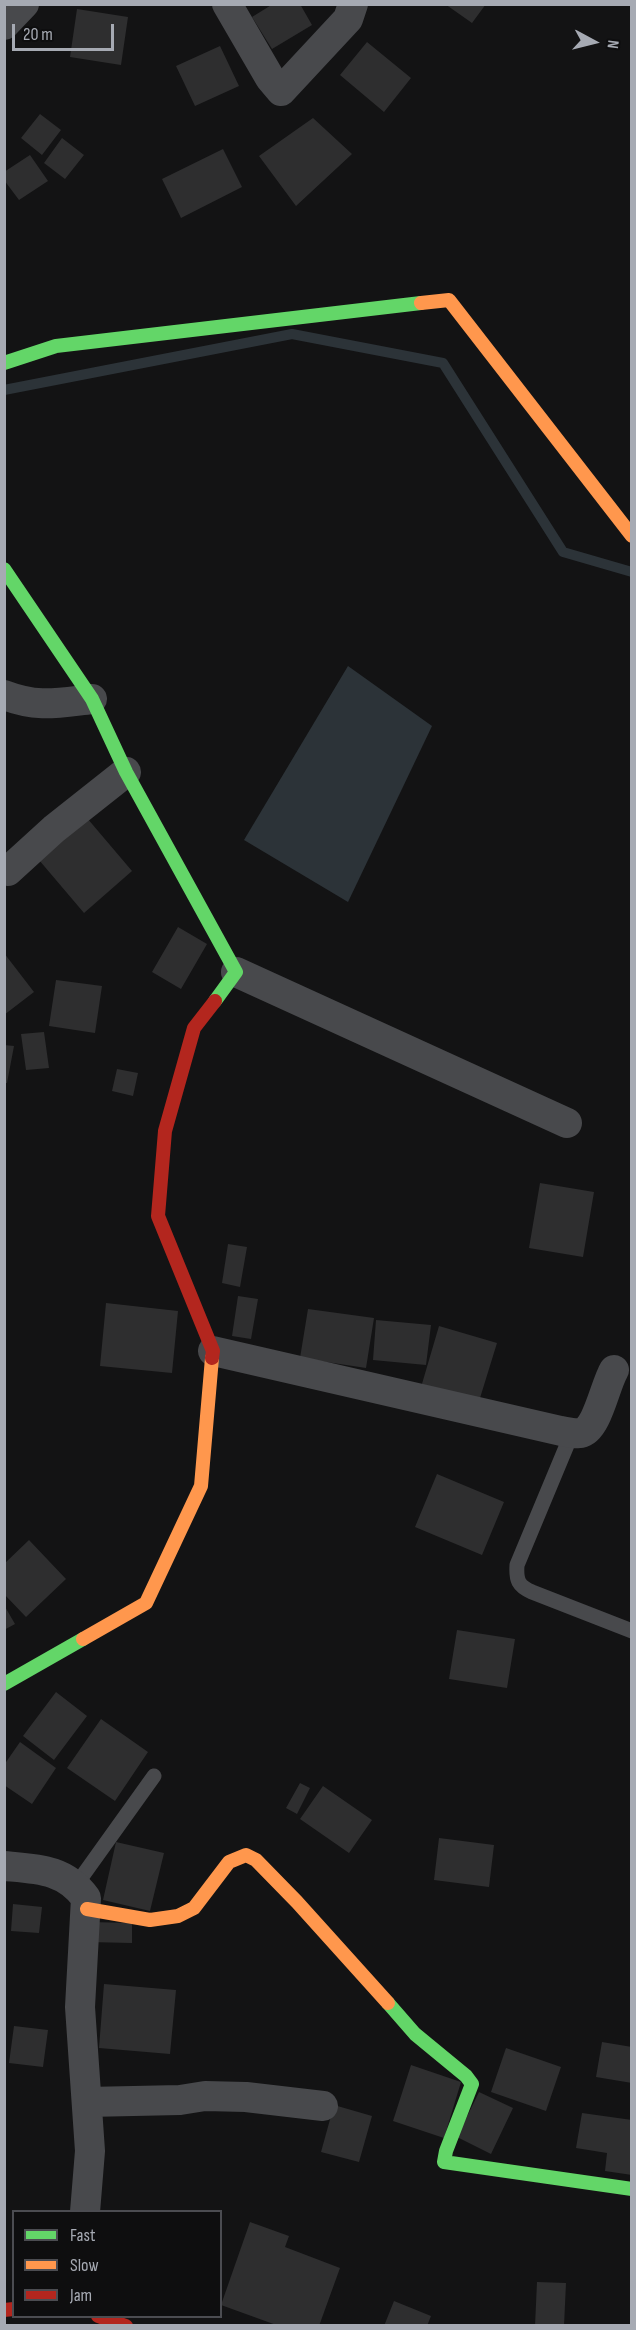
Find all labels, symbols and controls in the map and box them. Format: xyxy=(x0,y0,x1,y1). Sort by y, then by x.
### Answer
scale bar xyxy=(15,12,117,50)
north arrow xyxy=(564,12,624,72)
text: 20 m xyxy=(23,24,53,45)
text: N xyxy=(602,39,622,50)
legend xyxy=(12,2210,222,2318)
text: Fast xyxy=(70,2225,95,2246)
text: Slow xyxy=(70,2255,99,2276)
text: Jam xyxy=(70,2285,92,2306)

